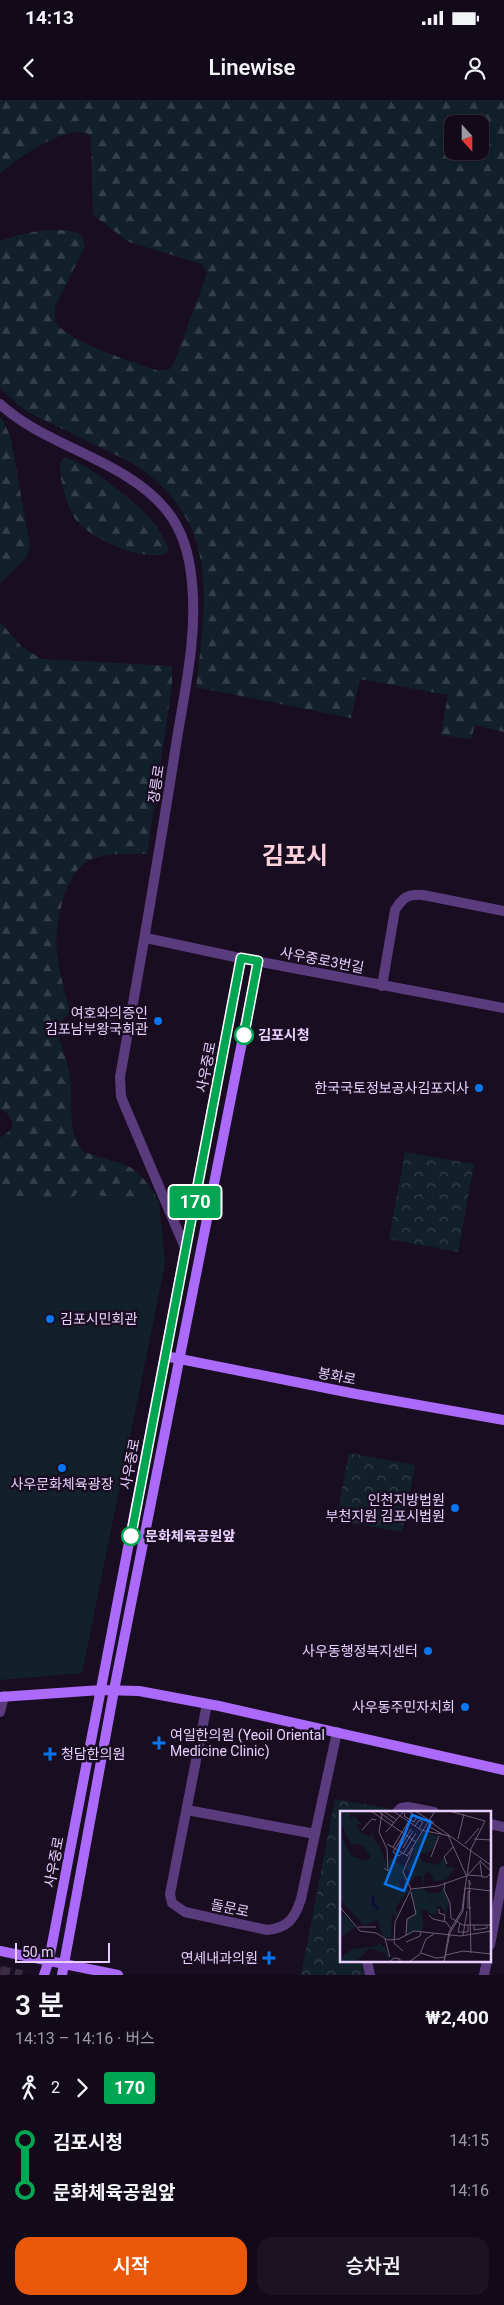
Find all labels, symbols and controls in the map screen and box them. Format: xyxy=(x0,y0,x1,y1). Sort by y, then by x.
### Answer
text: 14:13 xyxy=(25,6,74,29)
icon: back xyxy=(15,54,43,82)
icon: person xyxy=(461,54,489,82)
text: Linewise xyxy=(209,55,295,80)
north arrow xyxy=(444,115,489,160)
map controls xyxy=(444,115,489,160)
street label: 장릉로 xyxy=(145,764,167,804)
district label: 김포시 xyxy=(262,842,328,870)
street label: 사우중로3번길 xyxy=(279,944,365,976)
place label: 여호와의증인 김포남부왕국회관 xyxy=(45,1005,148,1037)
marker: 여호와의증인 김포남부왕국회관 xyxy=(152,1015,164,1027)
marker: 김포시청 xyxy=(234,1025,254,1045)
place label: 김포시청 xyxy=(258,1027,310,1043)
street label: 사우중로 xyxy=(193,1040,219,1094)
place label: 한국국토정보공사김포지사 xyxy=(314,1080,469,1096)
marker: 한국국토정보공사김포지사 xyxy=(473,1082,485,1094)
line badge: 170 xyxy=(166,1186,224,1218)
text: 170 xyxy=(180,1191,210,1212)
place label: 김포시민회관 xyxy=(60,1311,137,1327)
marker: 김포시민회관 xyxy=(44,1313,56,1325)
street label: 봉화로 xyxy=(317,1364,358,1388)
street label: 사우중로 xyxy=(117,1437,143,1491)
marker: 사우문화체육광장 xyxy=(56,1462,68,1474)
place label: 사우문화체육광장 xyxy=(10,1476,114,1492)
place label: 인천지방법원 부천지원 김포시법원 xyxy=(326,1492,445,1524)
marker: 인천지방법원 부천지원 김포시법원 xyxy=(449,1502,461,1514)
marker: 문화체육공원앞 xyxy=(121,1526,141,1546)
place label: 문화체육공원앞 xyxy=(145,1528,235,1544)
place label: 사우동행정복지센터 xyxy=(302,1643,418,1659)
marker: 사우동행정복지센터 xyxy=(422,1645,434,1657)
place label: 사우동주민자치회 xyxy=(352,1699,455,1715)
marker: 사우동주민자치회 xyxy=(459,1701,471,1713)
place label: 여일한의원 (Yeoil Oriental Medicine Clinic) xyxy=(170,1727,325,1760)
marker: 여일한의원 (Yeoil Oriental Medicine Clinic) xyxy=(152,1736,166,1750)
place label: 청담한의원 xyxy=(61,1746,125,1762)
marker: 청담한의원 xyxy=(43,1747,57,1761)
inset map xyxy=(340,1811,492,1962)
street label: 사우중로 xyxy=(41,1835,67,1889)
street label: 돌문로 xyxy=(209,1896,251,1920)
scale bar xyxy=(15,1940,110,1963)
text: 50 m xyxy=(22,1944,54,1960)
place label: 연세내과의원 xyxy=(181,1950,258,1966)
marker: 연세내과의원 xyxy=(262,1951,276,1965)
text: 3 분 xyxy=(15,1989,64,2022)
text: ₩2,400 xyxy=(425,2006,489,2029)
text: 14:13 – 14:16 · 버스 xyxy=(15,2029,155,2048)
icon: walk xyxy=(15,2074,43,2102)
icon: forward xyxy=(68,2074,96,2102)
text: 170 xyxy=(114,2077,145,2098)
text: 2 xyxy=(51,2078,60,2097)
text: 김포시청 xyxy=(53,2131,123,2154)
text: 14:15 xyxy=(449,2131,489,2150)
text: 문화체육공원앞 xyxy=(53,2181,175,2204)
text: 14:16 xyxy=(449,2181,489,2200)
button: 시작 xyxy=(15,2237,247,2295)
button: 승차권 xyxy=(257,2237,489,2295)

